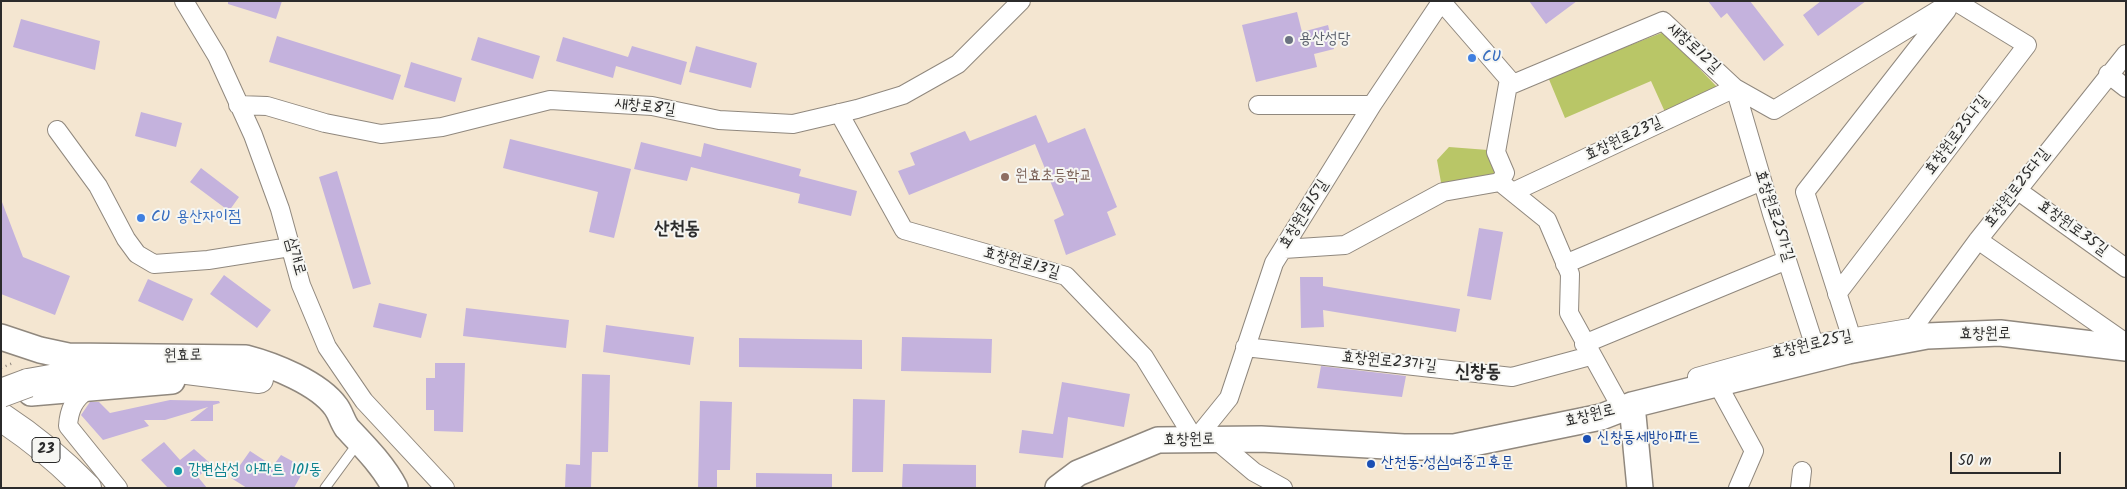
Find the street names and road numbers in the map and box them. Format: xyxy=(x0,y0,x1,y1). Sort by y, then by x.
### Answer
street label: 새창로12길 xyxy=(1662,20,1724,78)
street label: 효창원로25나길 xyxy=(1922,92,1994,180)
street label: 새창로8길 xyxy=(613,95,677,121)
street label: 효창원로23길 xyxy=(1582,114,1666,166)
street label: 효창원로25다길 xyxy=(1981,146,2055,232)
street label: 효창원로25가길 xyxy=(1749,168,1797,264)
street label: 효창원로15길 xyxy=(1276,177,1334,253)
street label: 효창원로35길 xyxy=(2033,197,2111,261)
street label: 삼개로 xyxy=(279,236,309,278)
street label: 효창원로13길 xyxy=(981,244,1061,284)
street label: 효창원로 xyxy=(1959,325,2011,345)
street label: 효창원로25길 xyxy=(1770,327,1854,365)
street label: 원효로 xyxy=(164,347,202,367)
street label: 효창원로23가길 xyxy=(1340,348,1438,378)
street label: 효창원로 xyxy=(1563,401,1617,433)
street label: 효창원로 xyxy=(1163,431,1215,451)
road number: 23 xyxy=(32,438,60,462)

